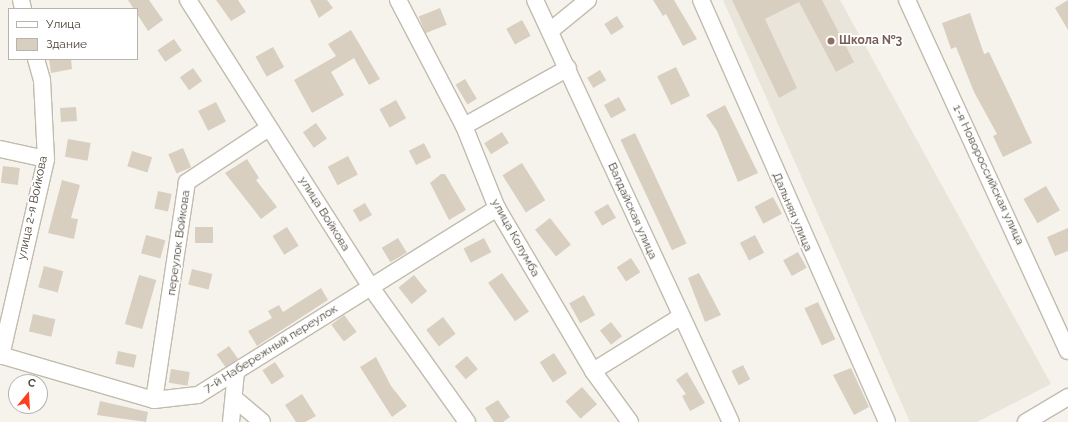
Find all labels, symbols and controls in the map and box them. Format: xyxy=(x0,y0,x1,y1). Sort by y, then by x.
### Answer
legend xyxy=(8,8,138,60)
text: Улица xyxy=(46,17,81,31)
place label: Школа №3 xyxy=(839,34,902,48)
marker: Школа №3 xyxy=(826,36,836,46)
text: Здание xyxy=(46,37,87,51)
street label: 1-я Новороссийская улица xyxy=(949,102,1027,248)
street label: улица 2-я Войкова xyxy=(15,155,51,261)
street label: Валдайская улица xyxy=(604,160,660,262)
street label: Дальняя улица xyxy=(769,170,815,254)
street label: улица Войкова xyxy=(295,174,353,254)
street label: переулок Войкова xyxy=(164,189,194,297)
street label: улица Колумба xyxy=(488,196,542,280)
street label: 7-й Набережный переулок xyxy=(201,302,341,396)
north arrow xyxy=(8,374,48,414)
text: С xyxy=(26,376,37,390)

